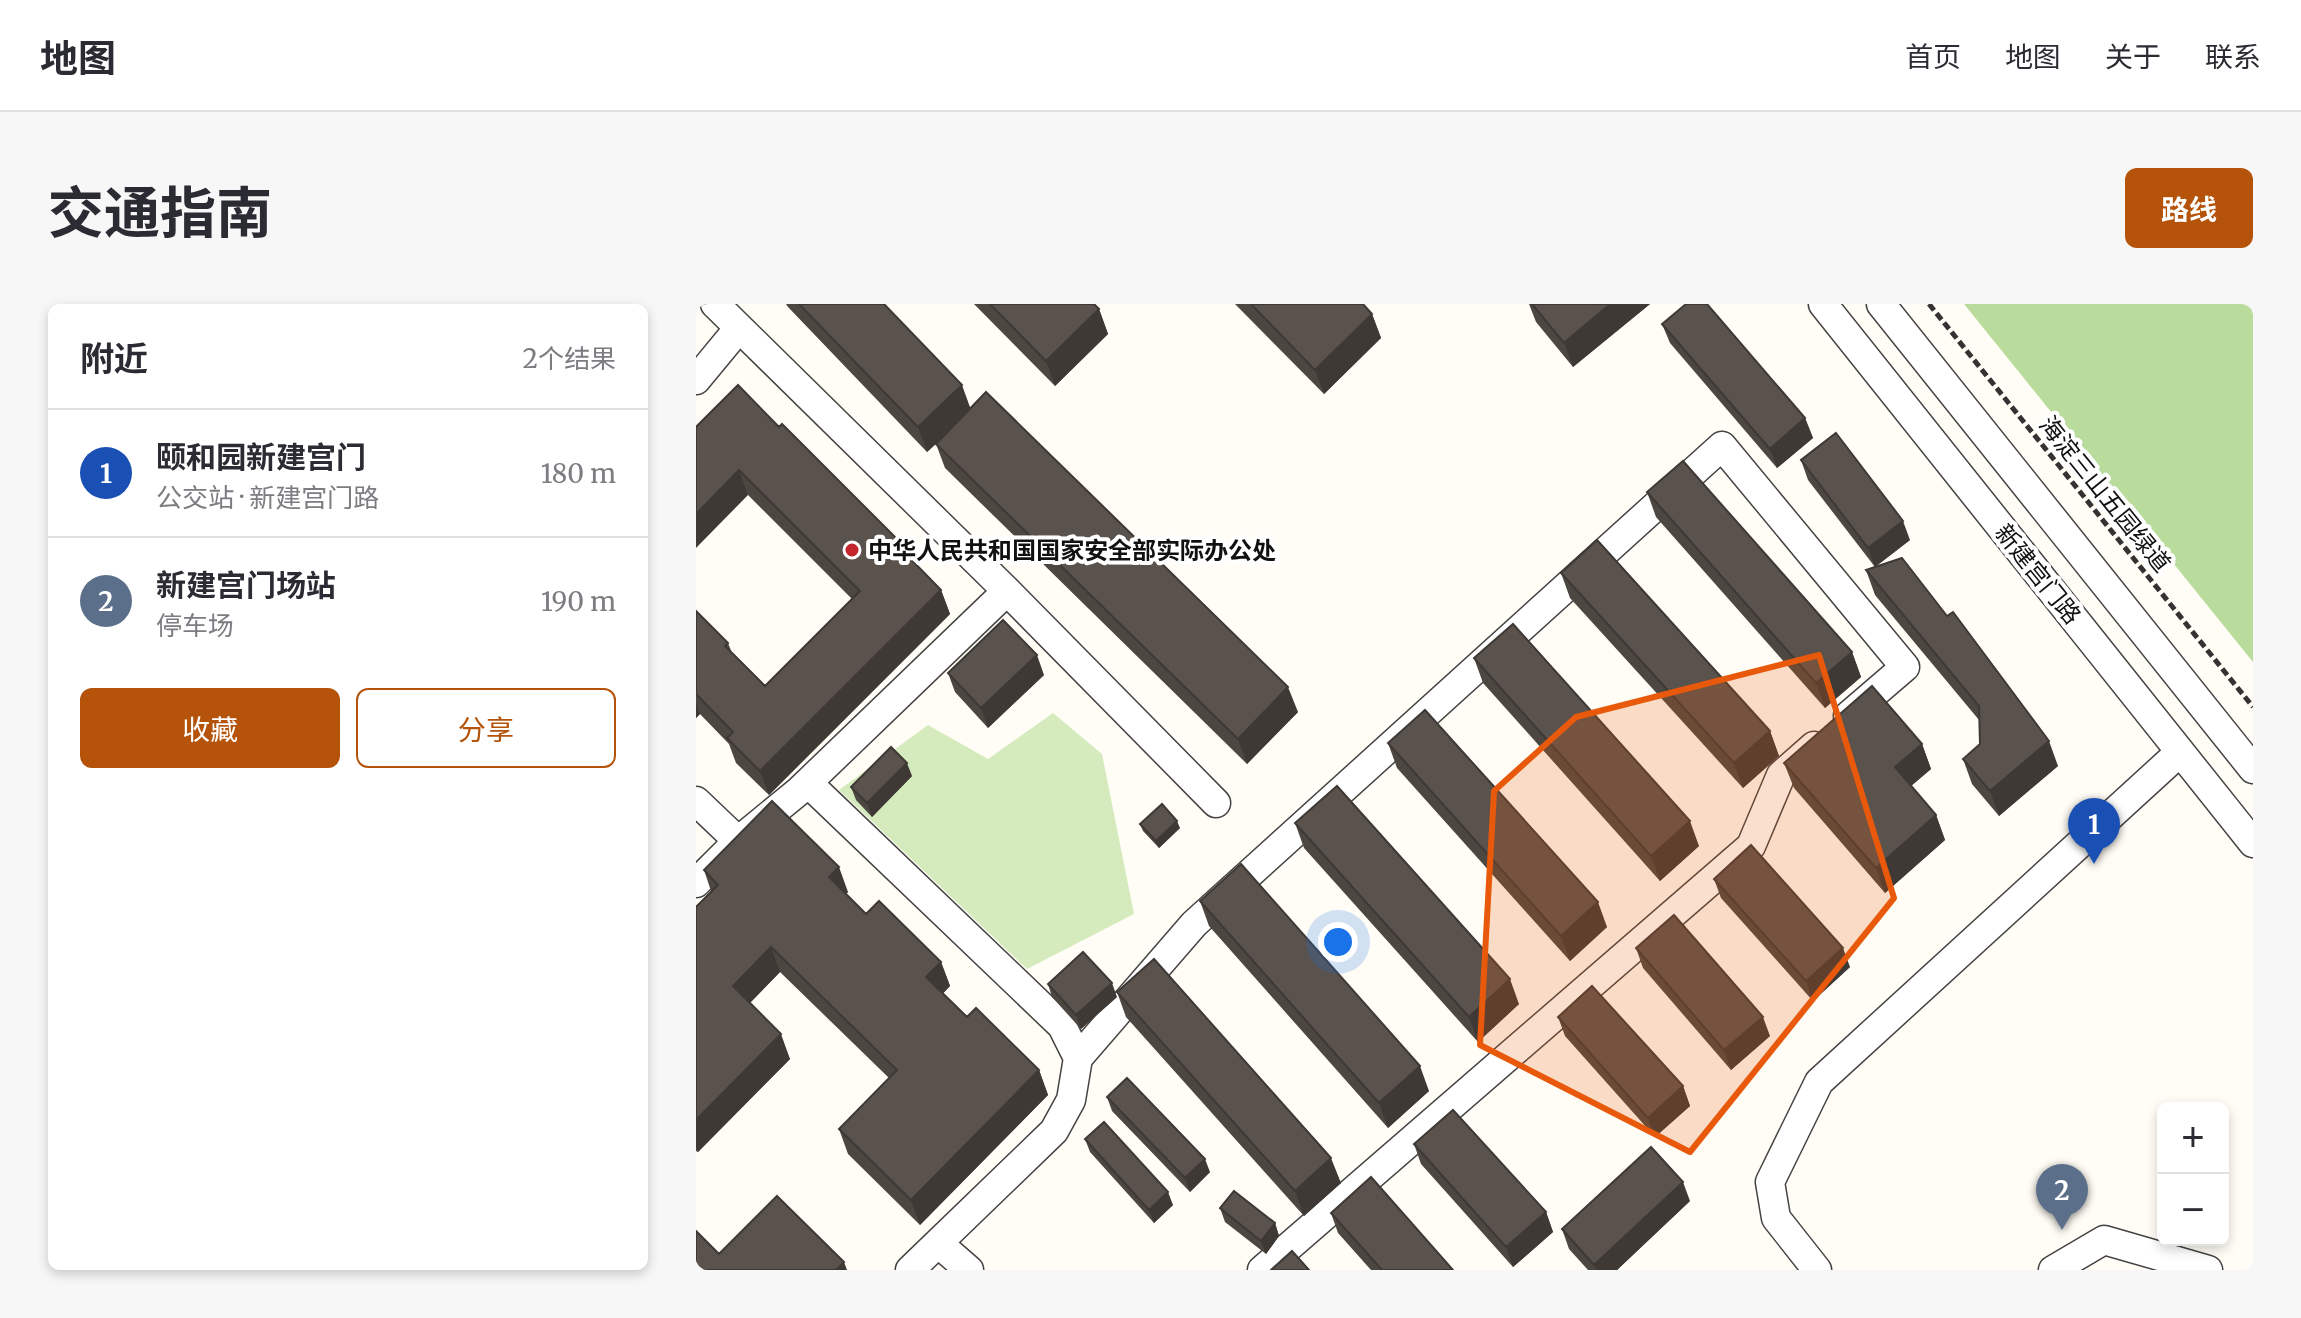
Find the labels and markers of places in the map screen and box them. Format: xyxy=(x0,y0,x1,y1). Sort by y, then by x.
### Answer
place label: 中华人民共和国国家安全部实际办公处 xyxy=(868,535,1276,566)
marker: 中华人民共和国国家安全部实际办公处 xyxy=(843,541,861,559)
pin: 1 xyxy=(2068,798,2120,864)
pin: 2 xyxy=(2036,1164,2088,1230)

